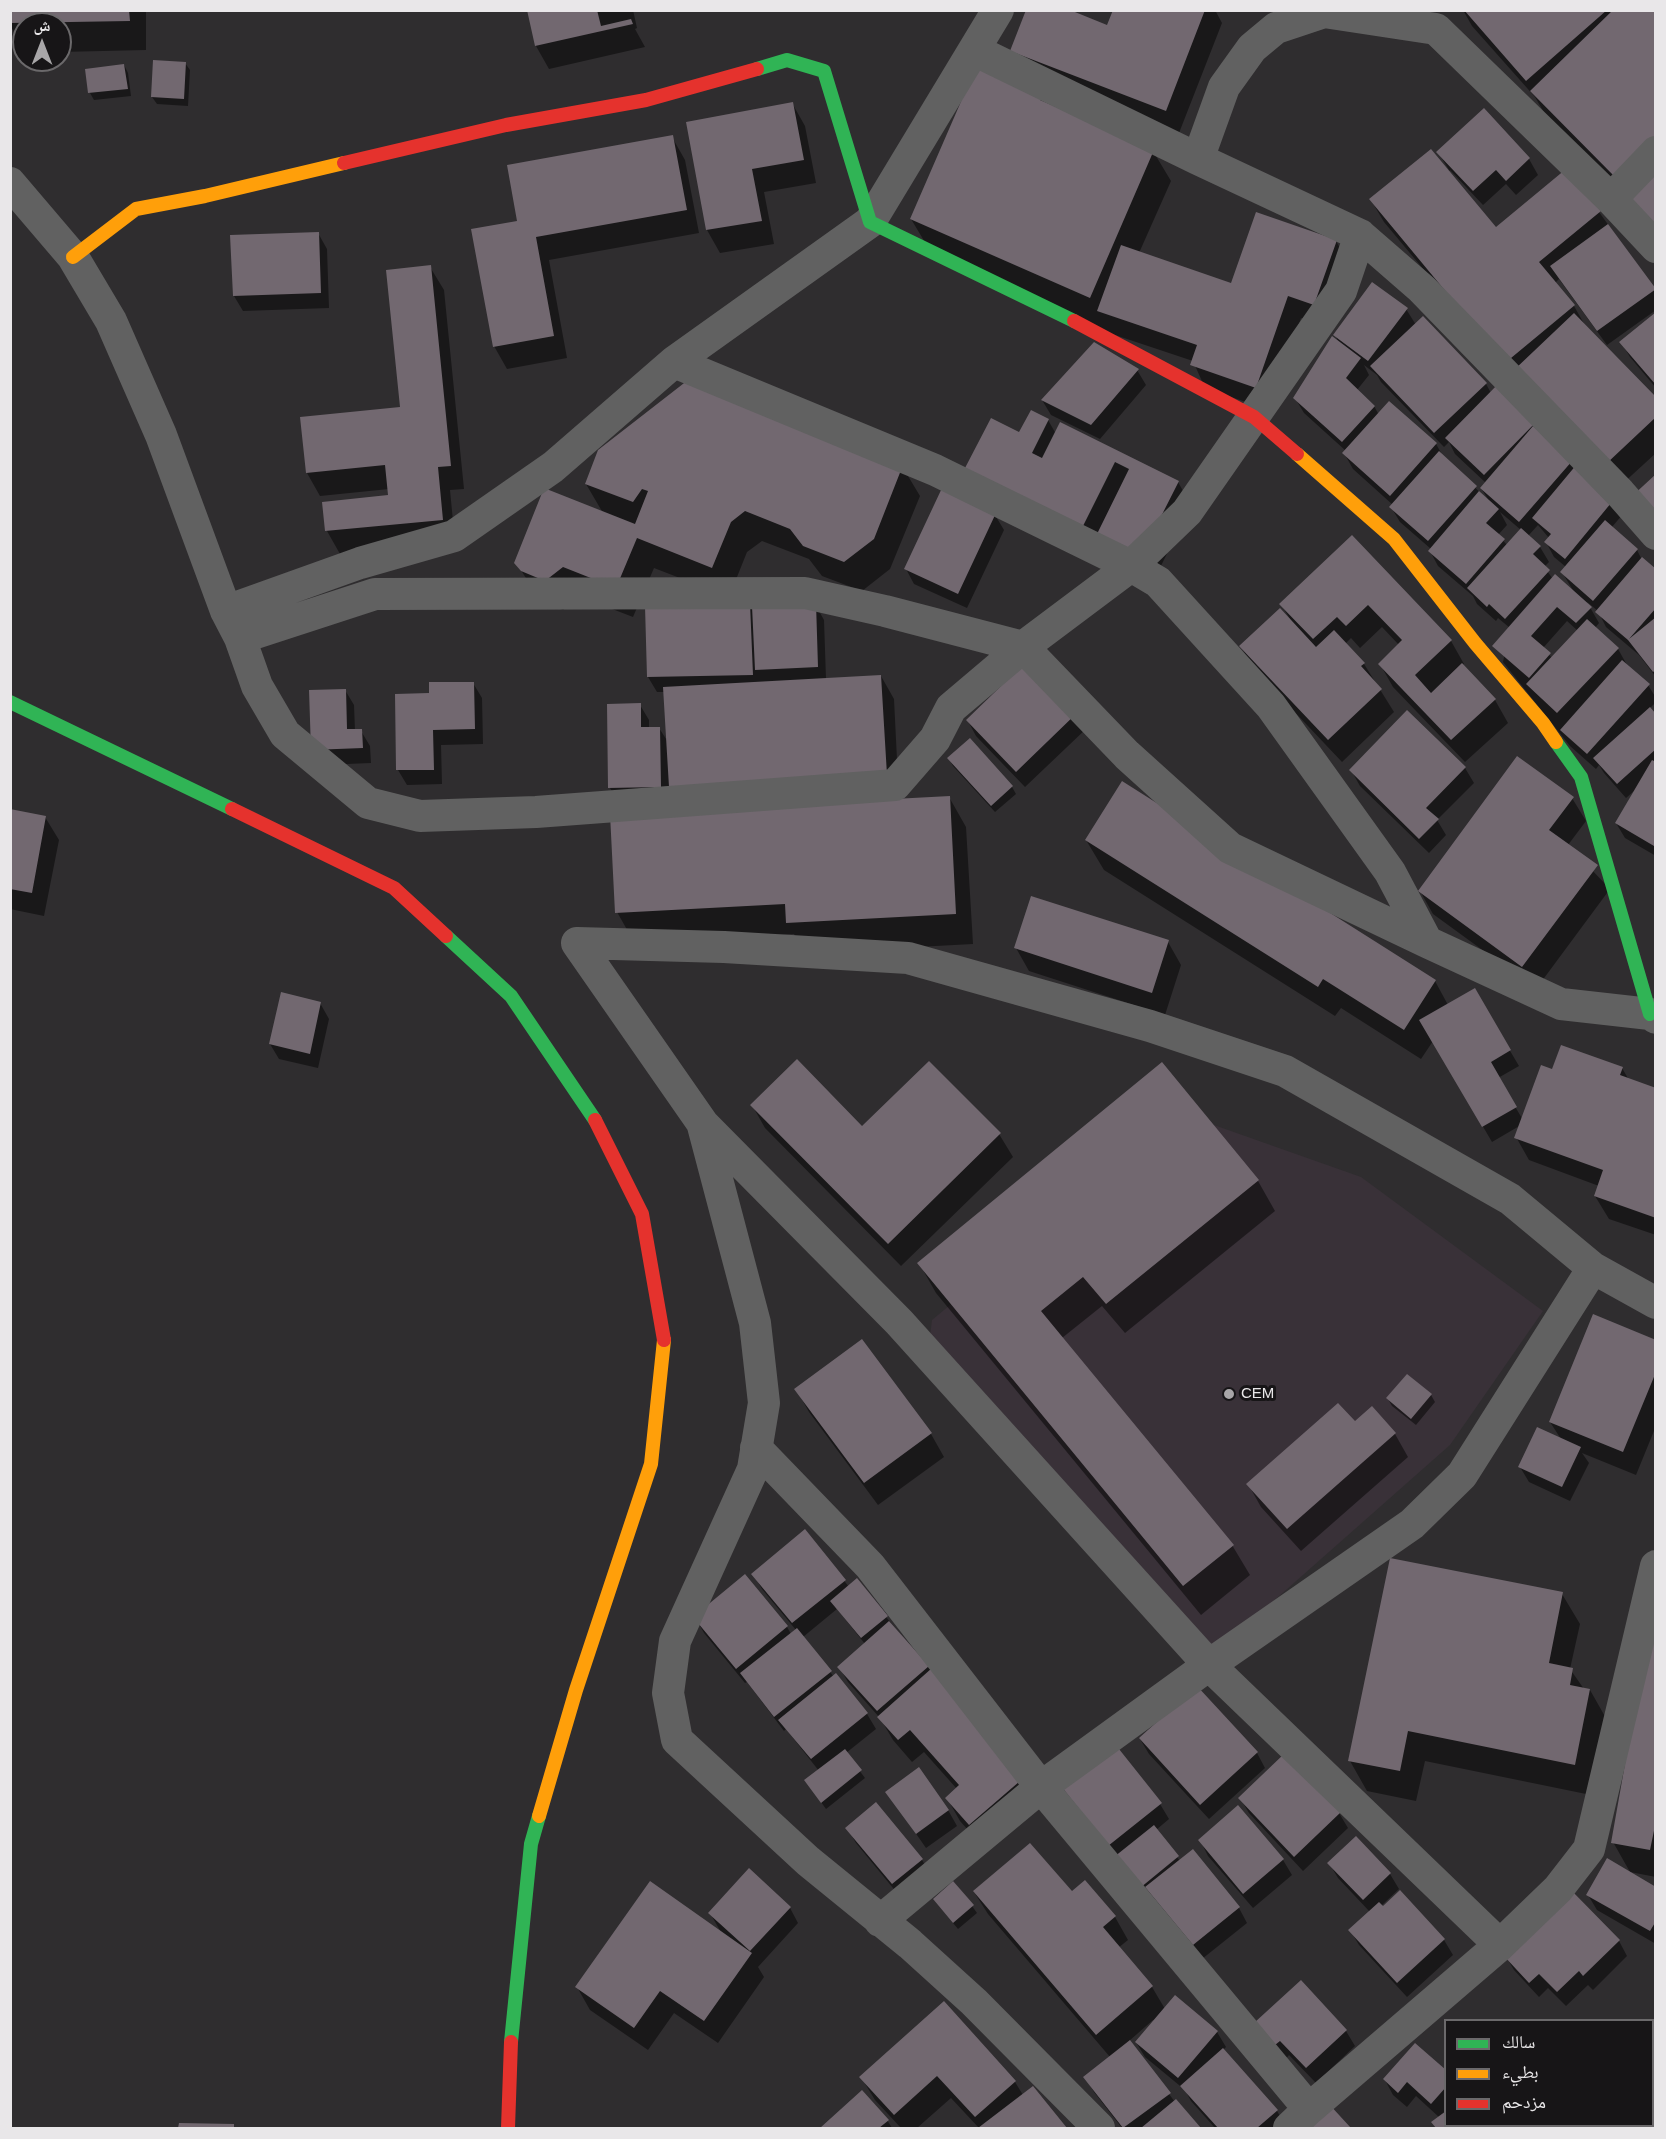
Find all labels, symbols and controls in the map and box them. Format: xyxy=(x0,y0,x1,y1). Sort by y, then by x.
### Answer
north arrow xyxy=(12,12,72,72)
text: ش xyxy=(34,17,50,34)
place label: CEM xyxy=(1241,1385,1274,1403)
marker: CEM xyxy=(1222,1387,1236,1401)
legend xyxy=(1444,2019,1654,2127)
text: سالك xyxy=(1502,2032,1535,2052)
text: بطيء xyxy=(1502,2062,1539,2082)
text: مزدحم xyxy=(1502,2092,1546,2112)

